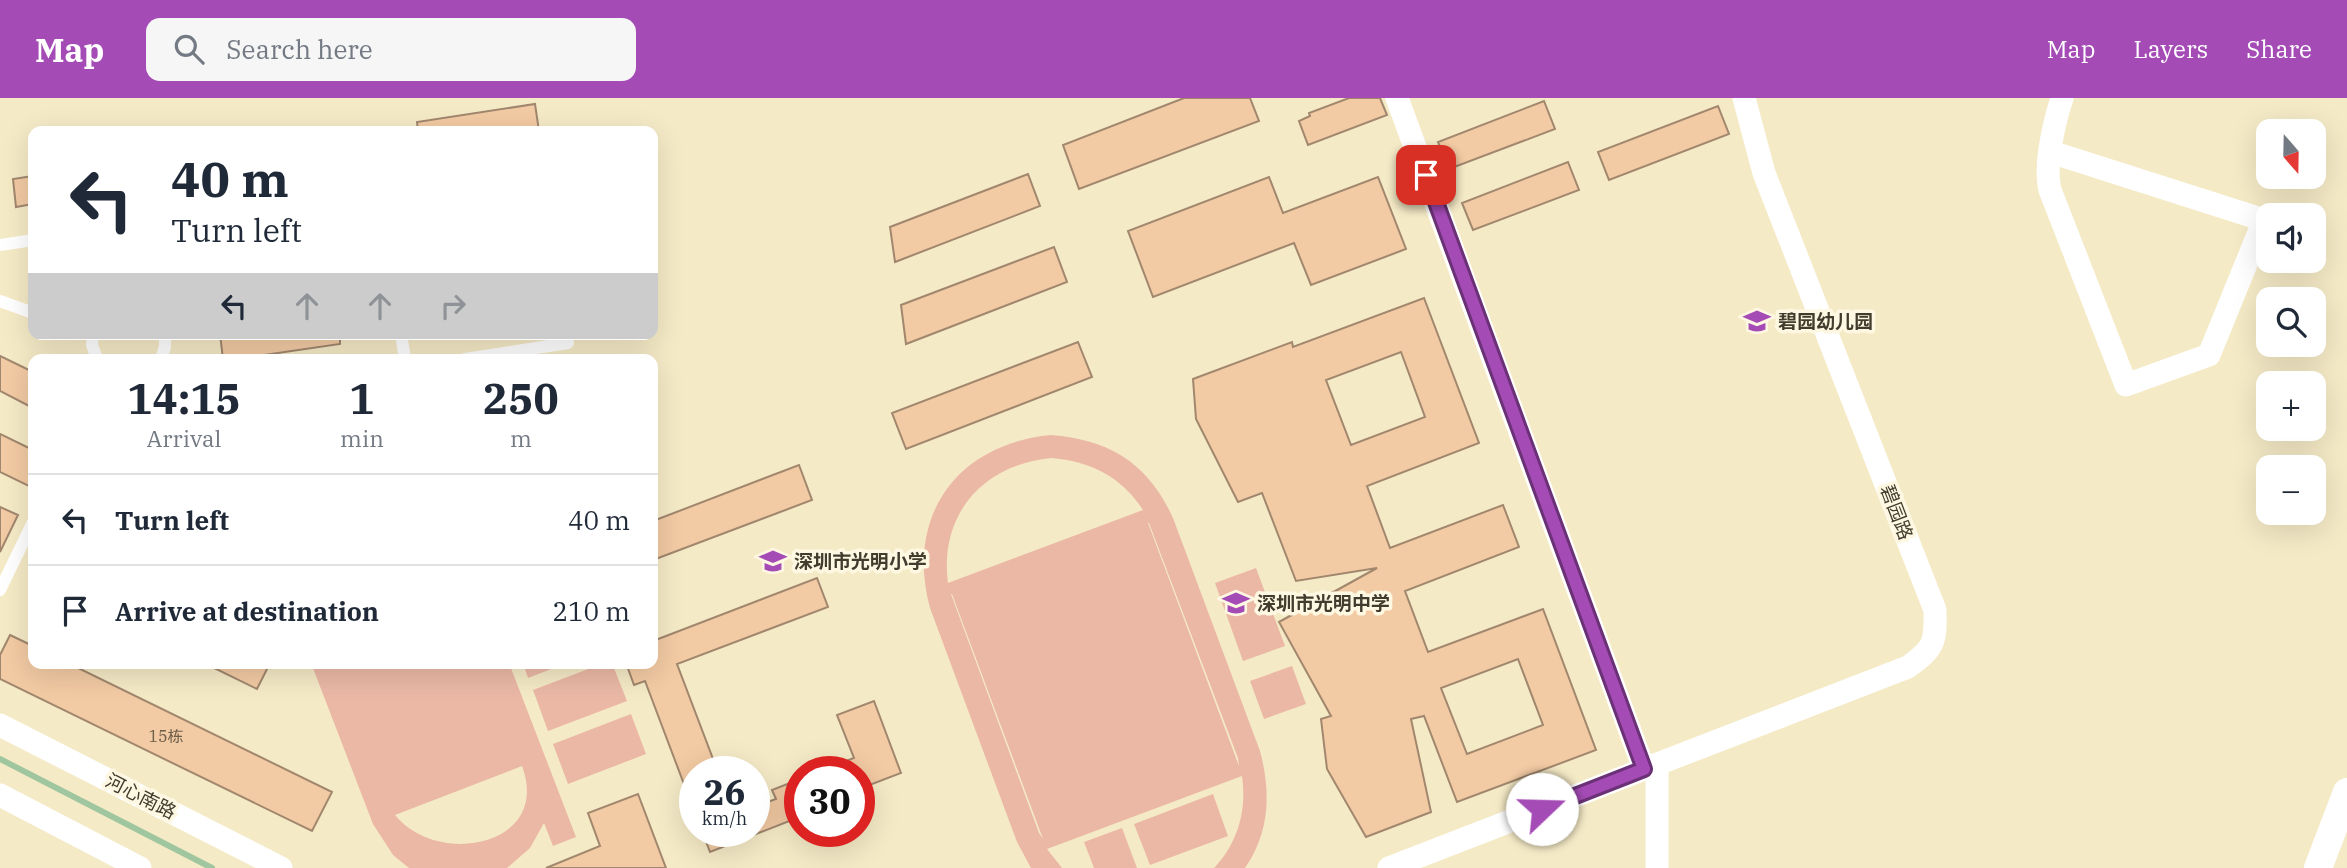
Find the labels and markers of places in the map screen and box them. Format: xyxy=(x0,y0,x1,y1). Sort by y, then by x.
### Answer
pin xyxy=(1396,145,1456,205)
school or university icon: 碧园幼儿园 xyxy=(1742,306,1772,336)
place label: 碧园幼儿园 xyxy=(1778,309,1873,333)
school or university icon: 深圳市光明小学 xyxy=(758,546,788,576)
place label: 深圳市光明小学 xyxy=(794,549,927,573)
school or university icon: 深圳市光明中学 xyxy=(1221,588,1251,618)
place label: 深圳市光明中学 xyxy=(1257,591,1390,615)

